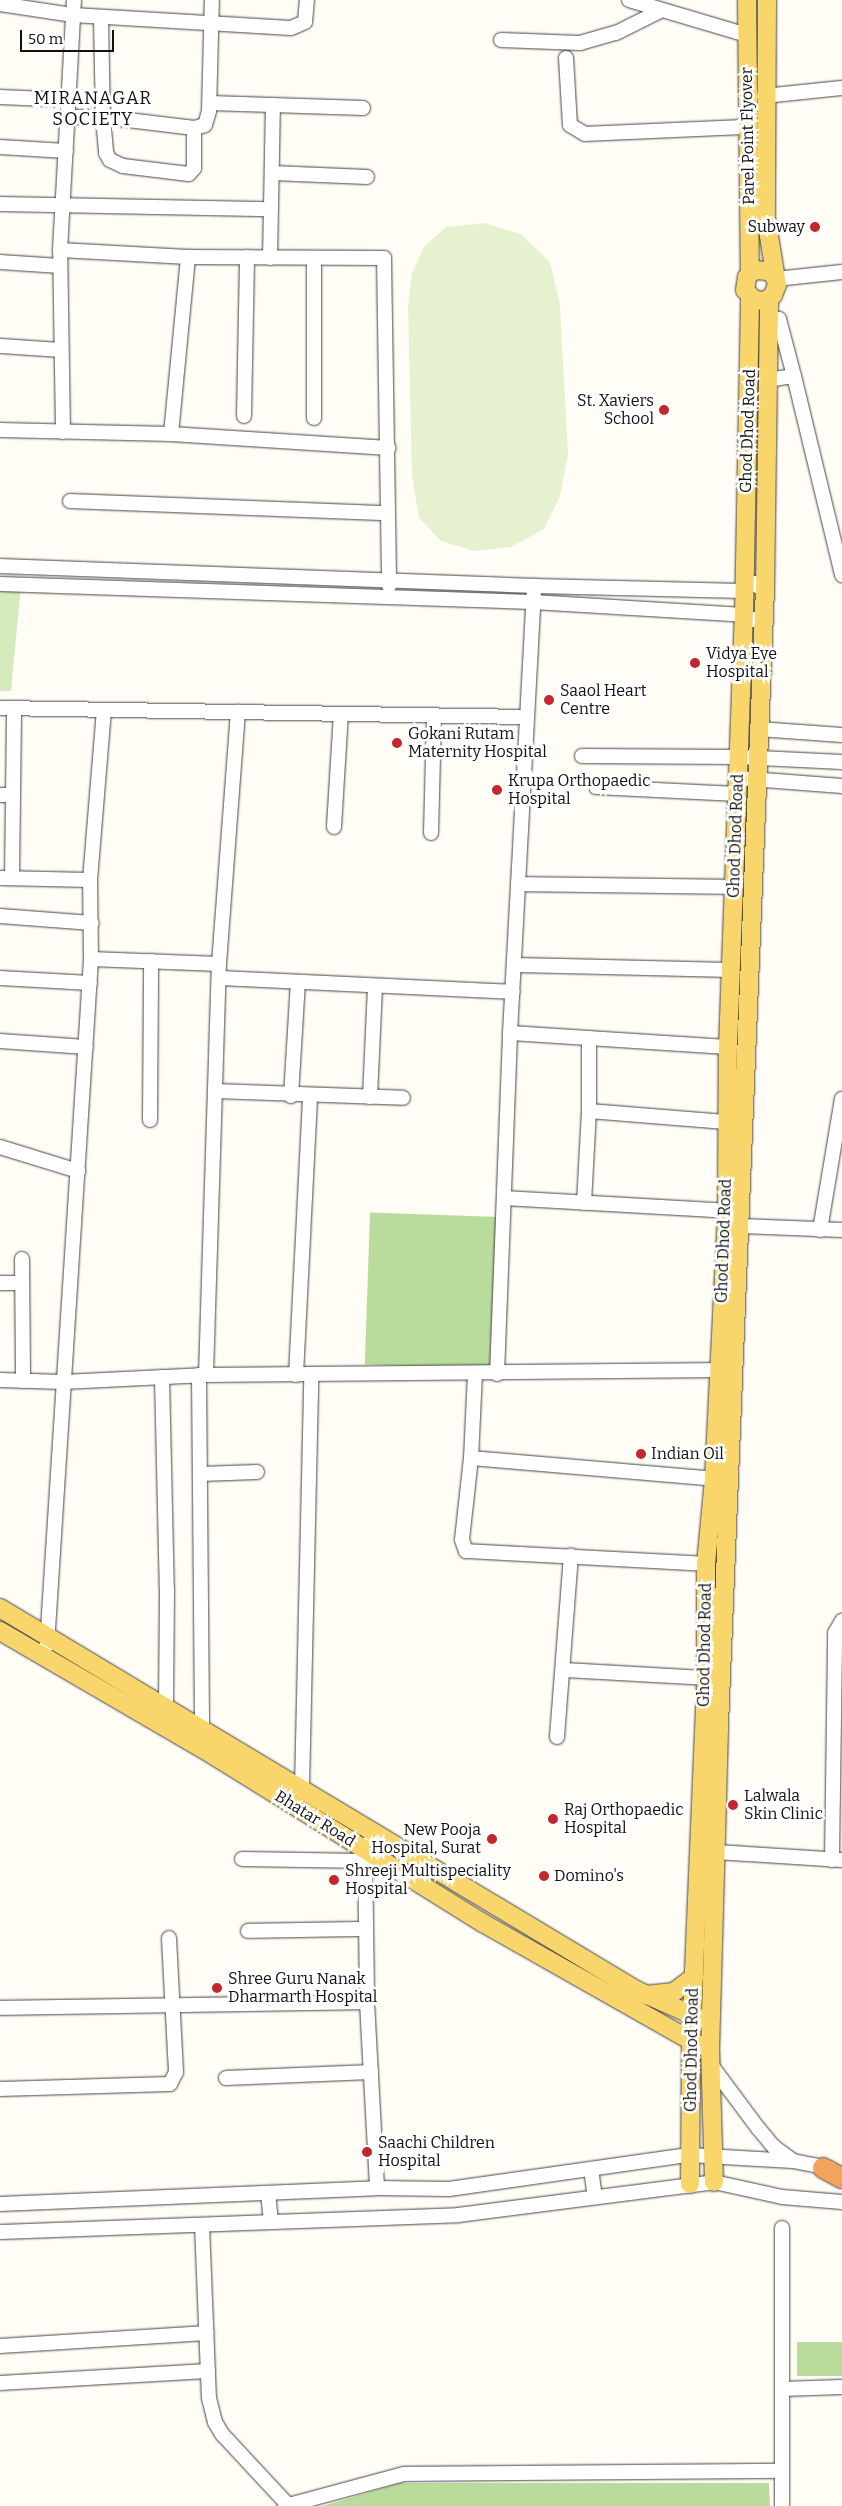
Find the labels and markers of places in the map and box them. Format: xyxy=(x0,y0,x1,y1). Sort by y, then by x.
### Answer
place label: Subway xyxy=(748,217,805,237)
marker: Subway xyxy=(809,221,821,233)
place label: St. Xaviers School xyxy=(577,391,654,429)
marker: St. Xaviers School xyxy=(658,404,670,416)
place label: Vidya Eye Hospital xyxy=(706,644,777,682)
marker: Vidya Eye Hospital xyxy=(688,656,702,670)
place label: Saaol Heart Centre xyxy=(560,681,647,719)
marker: Saaol Heart Centre xyxy=(542,693,556,707)
place label: Gokani Rutam Maternity Hospital xyxy=(408,724,547,762)
marker: Gokani Rutam Maternity Hospital xyxy=(390,736,404,750)
place label: Krupa Orthopaedic Hospital xyxy=(508,771,650,809)
marker: Krupa Orthopaedic Hospital xyxy=(490,783,504,797)
place label: Indian Oil xyxy=(651,1444,724,1464)
marker: Indian Oil xyxy=(635,1448,647,1460)
place label: Lalwala Skin Clinic xyxy=(744,1786,823,1824)
marker: Lalwala Skin Clinic xyxy=(726,1798,740,1812)
place label: Raj Orthopaedic Hospital xyxy=(564,1800,684,1838)
marker: Raj Orthopaedic Hospital xyxy=(546,1812,560,1826)
place label: New Pooja Hospital, Surat xyxy=(371,1820,481,1858)
marker: New Pooja Hospital, Surat xyxy=(485,1832,499,1846)
place label: Shreeji Multispeciality Hospital xyxy=(345,1861,511,1899)
place label: Domino's xyxy=(554,1866,624,1886)
marker: Domino's xyxy=(538,1870,550,1882)
marker: Shreeji Multispeciality Hospital xyxy=(327,1873,341,1887)
place label: Shree Guru Nanak Dharmarth Hospital xyxy=(228,1969,377,2007)
marker: Shree Guru Nanak Dharmarth Hospital xyxy=(210,1981,224,1995)
place label: Saachi Children Hospital xyxy=(378,2133,495,2171)
marker: Saachi Children Hospital xyxy=(360,2145,374,2159)

